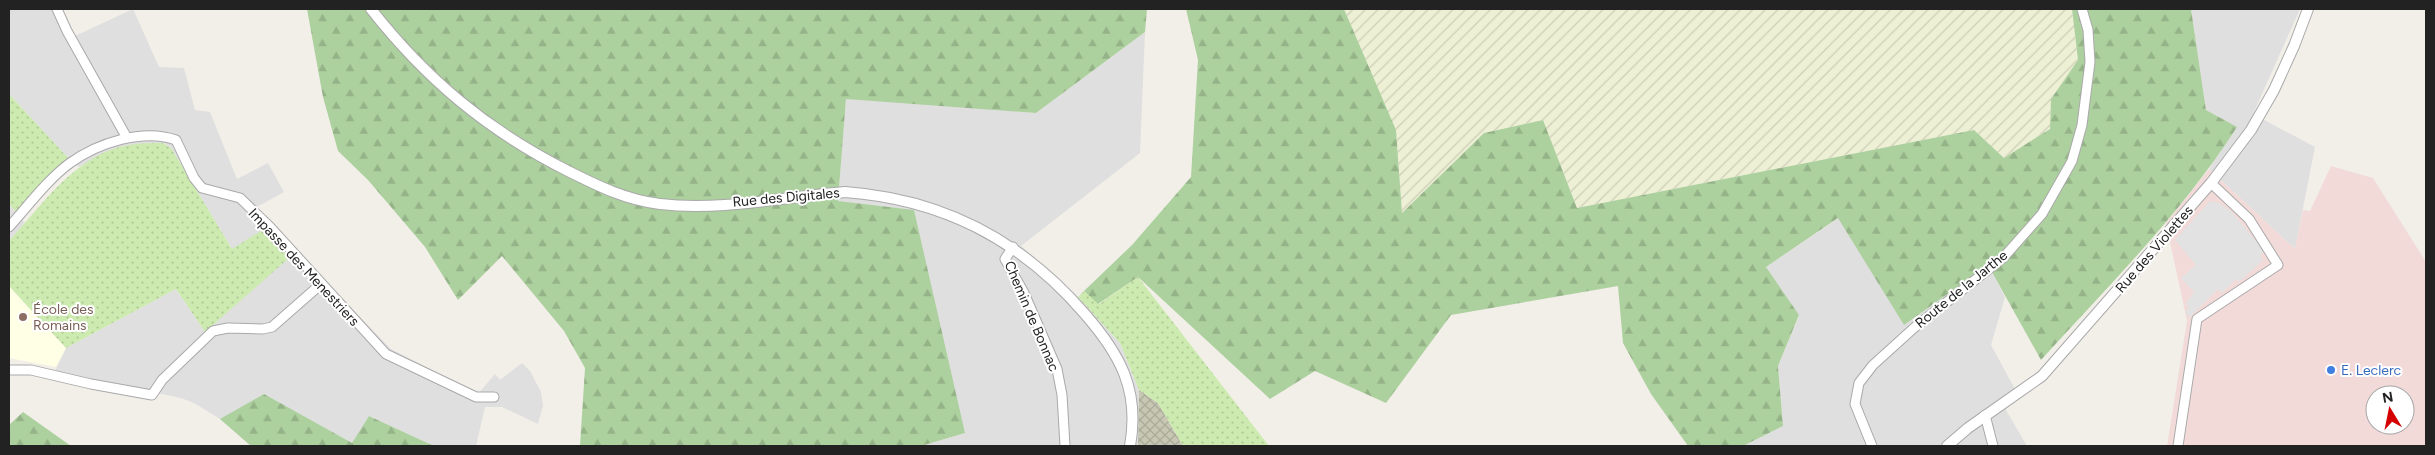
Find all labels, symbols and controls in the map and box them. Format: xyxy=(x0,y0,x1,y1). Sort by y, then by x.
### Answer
street label: Rue des Digitales xyxy=(732,184,840,211)
street label: Rue des Violettes xyxy=(2112,202,2197,296)
street label: Impasse des Menestriers xyxy=(245,205,363,330)
street label: Route de la Jarthe xyxy=(1912,247,2011,332)
street label: Chemin de Bonnac xyxy=(1001,258,1063,374)
place label: École des Romains xyxy=(33,301,94,334)
marker: École des Romains xyxy=(17,311,29,323)
place label: E. Leclerc xyxy=(2341,362,2402,379)
marker: E. Leclerc xyxy=(2325,364,2337,376)
north arrow xyxy=(2365,385,2415,435)
text: N xyxy=(2381,388,2395,407)

